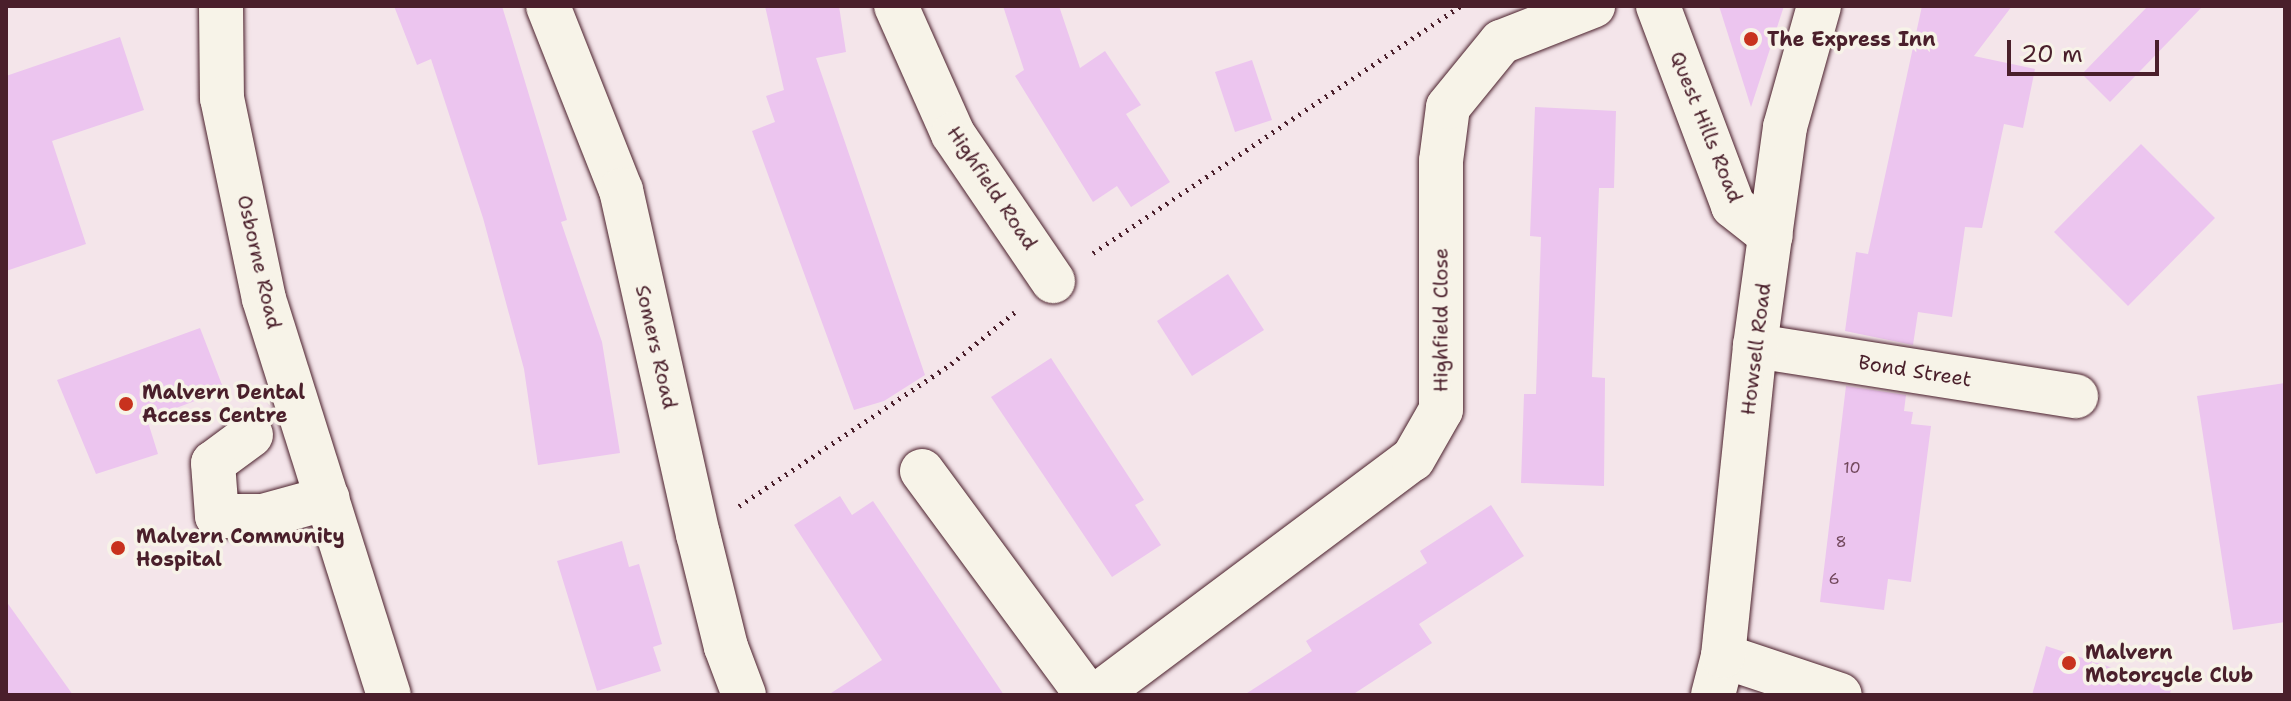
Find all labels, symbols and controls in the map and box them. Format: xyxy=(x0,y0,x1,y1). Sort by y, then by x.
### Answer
scale bar xyxy=(2011,24,2163,74)
place label: The Express Inn xyxy=(1767,27,1935,51)
marker: The Express Inn xyxy=(1742,30,1760,48)
text: 20 m xyxy=(2021,38,2083,70)
street label: Quest Hills Road xyxy=(1665,48,1747,206)
street label: Highfield Road xyxy=(942,122,1042,254)
street label: Osborne Road xyxy=(232,193,286,331)
street label: Highfield Close xyxy=(1429,248,1453,392)
street label: Howsell Road xyxy=(1736,281,1776,417)
street label: Somers Road xyxy=(630,283,682,411)
street label: Bond Street xyxy=(1857,350,1973,392)
place label: Malvern Dental Access Centre xyxy=(142,380,305,427)
marker: Malvern Dental Access Centre xyxy=(117,395,135,413)
house number: 10 xyxy=(1843,458,1861,478)
place label: Malvern Community Hospital xyxy=(136,524,345,571)
house number: 8 xyxy=(1835,532,1847,552)
marker: Malvern Community Hospital xyxy=(107,537,129,559)
house number: 6 xyxy=(1828,569,1840,589)
place label: Malvern Motorcycle Club xyxy=(2085,640,2253,687)
marker: Malvern Motorcycle Club xyxy=(2060,654,2078,672)

